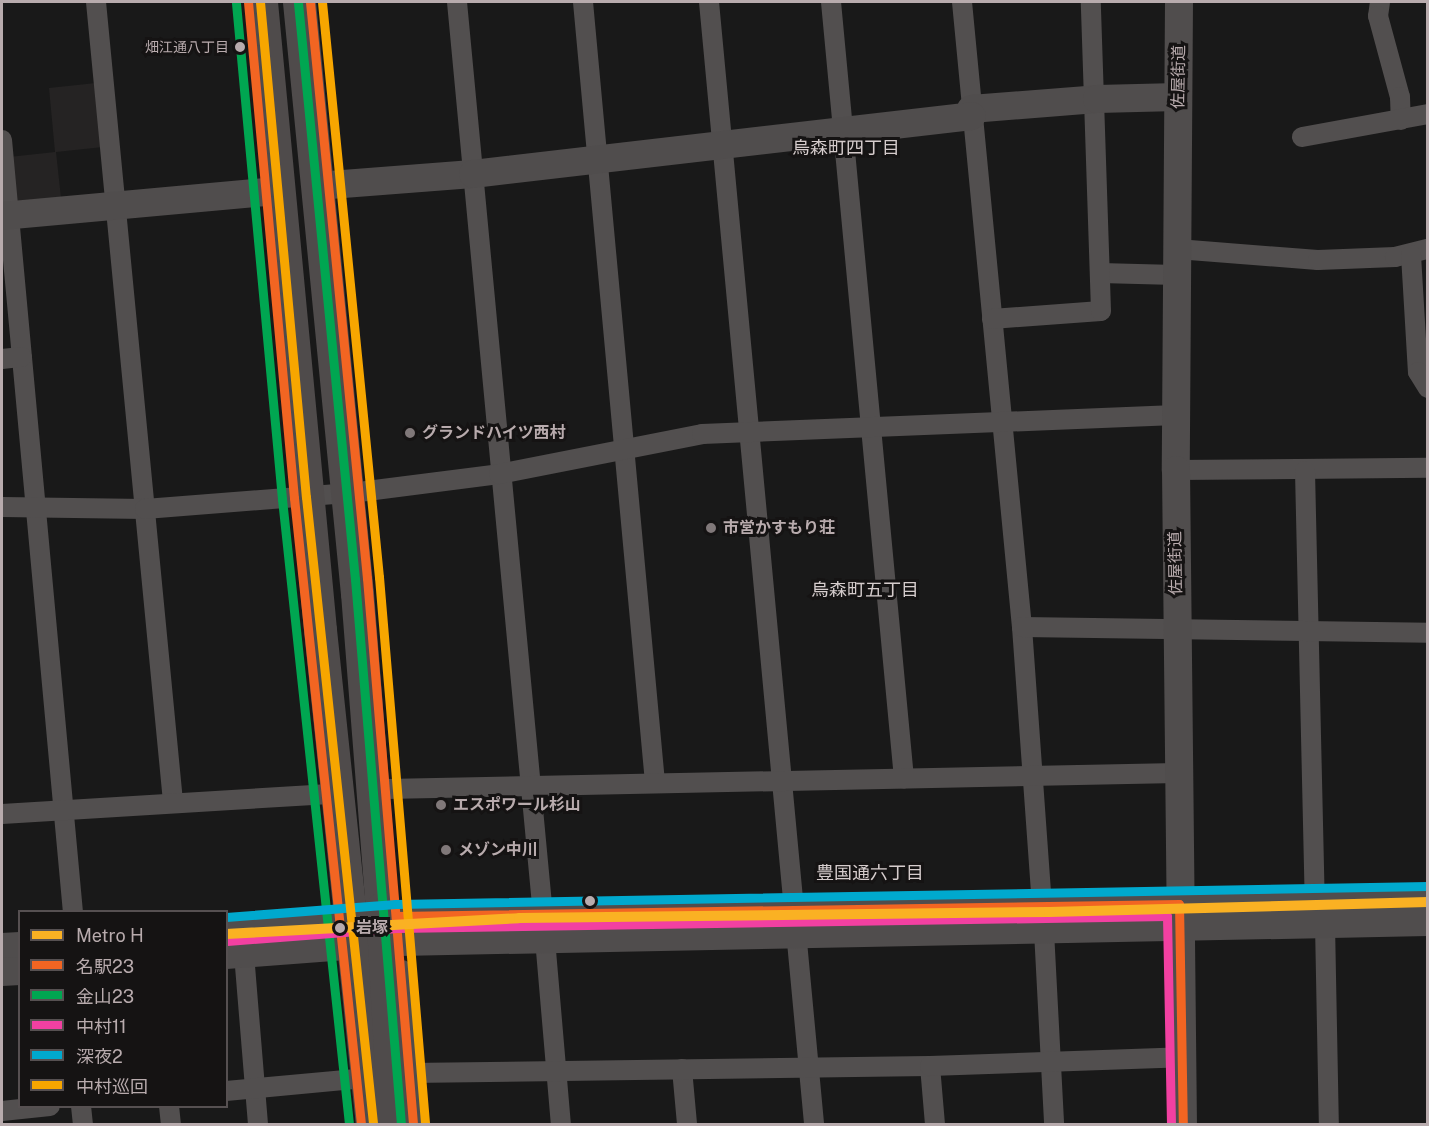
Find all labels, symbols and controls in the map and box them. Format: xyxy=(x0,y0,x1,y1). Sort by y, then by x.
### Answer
place label: 畑江通八丁目 xyxy=(145,39,229,55)
marker: 畑江通八丁目 xyxy=(234,41,246,53)
street label: 佐屋街道 xyxy=(1169,45,1189,109)
district label: 烏森町四丁目 xyxy=(792,137,900,159)
place label: グランドハイツ西村 xyxy=(422,423,566,443)
marker: グランドハイツ西村 xyxy=(403,426,417,440)
place label: 市営かすもり荘 xyxy=(723,518,835,538)
marker: 市営かすもり荘 xyxy=(704,521,718,535)
street label: 佐屋街道 xyxy=(1166,531,1186,595)
district label: 烏森町五丁目 xyxy=(811,579,919,601)
place label: エスポワール杉山 xyxy=(453,795,581,815)
marker: エスポワール杉山 xyxy=(434,798,448,812)
place label: メゾン中川 xyxy=(458,840,538,860)
marker: メゾン中川 xyxy=(439,843,453,857)
district label: 豊国通六丁目 xyxy=(816,862,924,884)
unlabelled marker xyxy=(584,895,596,907)
legend xyxy=(18,910,228,1108)
marker: 岩塚 xyxy=(329,917,351,939)
place label: 岩塚 xyxy=(356,918,388,938)
text: Metro H xyxy=(76,925,144,946)
text: 名駅23 xyxy=(76,956,134,977)
text: 金山23 xyxy=(76,986,134,1007)
text: 中村11 xyxy=(76,1016,127,1037)
text: 深夜2 xyxy=(76,1046,123,1067)
text: 中村巡回 xyxy=(76,1076,148,1097)

